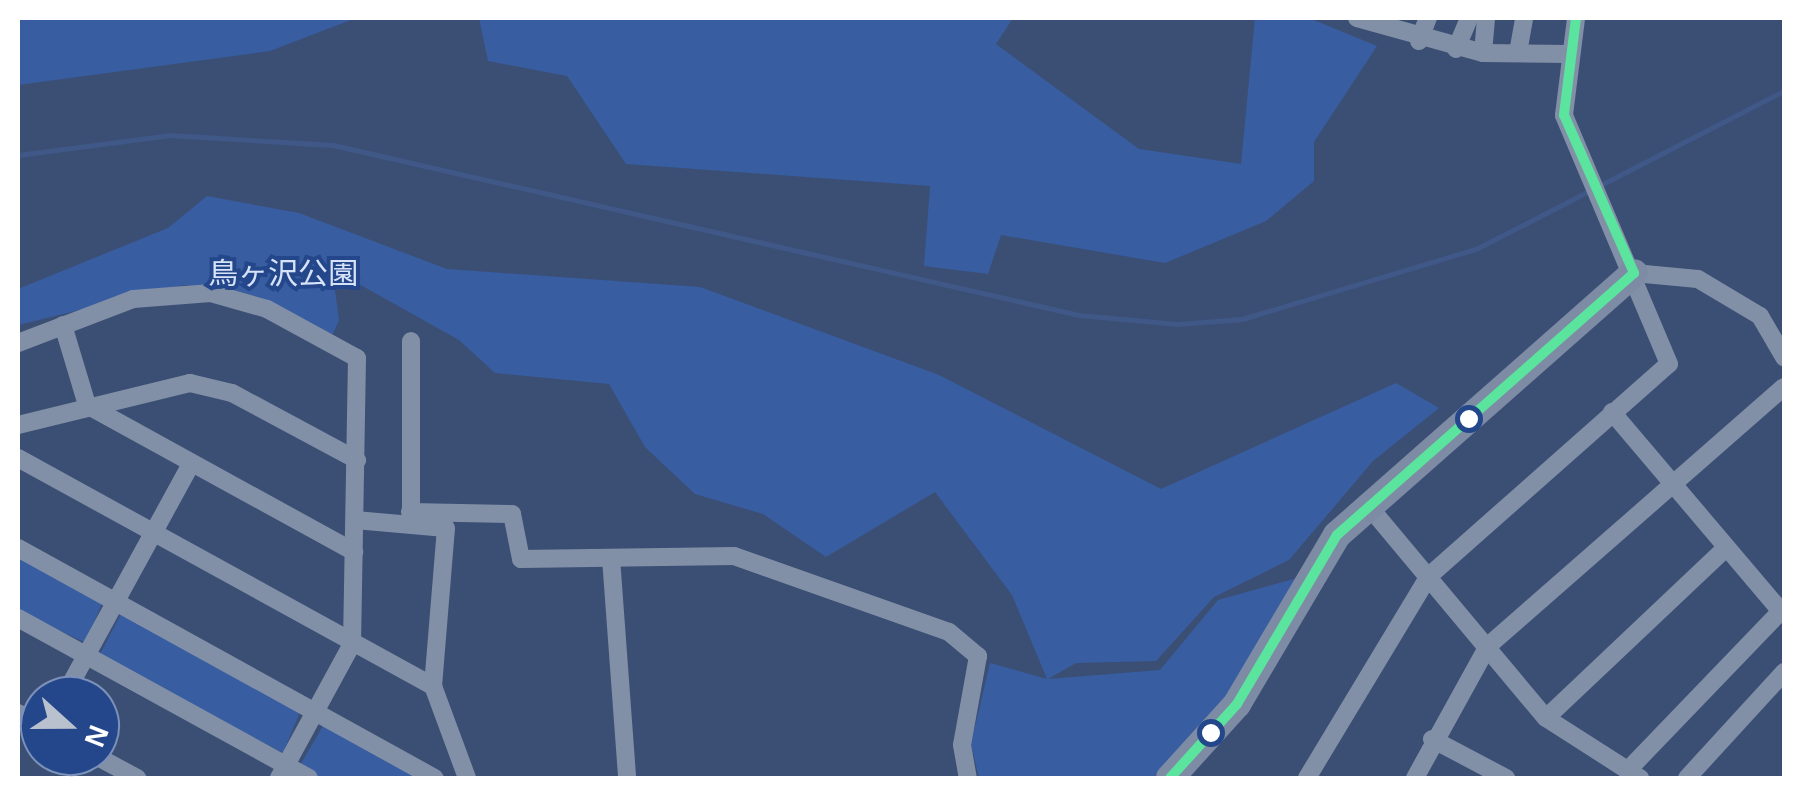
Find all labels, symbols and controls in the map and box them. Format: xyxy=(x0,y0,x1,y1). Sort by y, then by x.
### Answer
park label: 鳥ヶ沢公園 xyxy=(208,256,358,292)
unlabelled marker xyxy=(1459,409,1479,429)
north arrow xyxy=(20,676,120,776)
text: N xyxy=(79,721,115,751)
unlabelled marker xyxy=(1201,723,1221,743)

